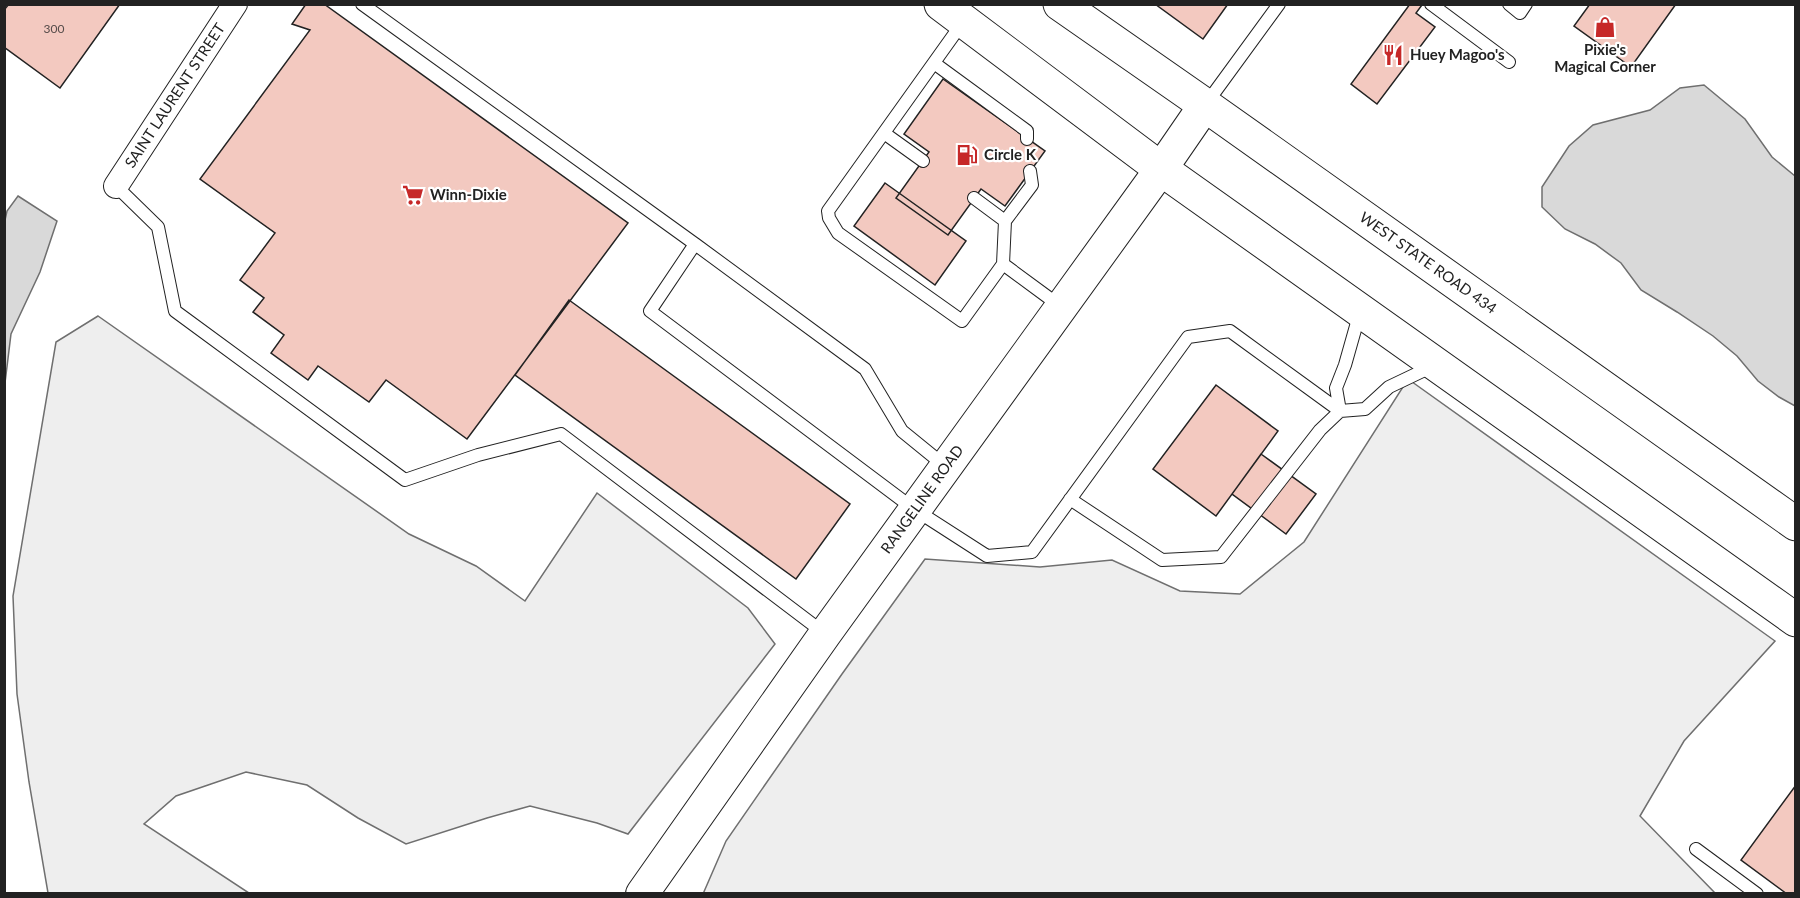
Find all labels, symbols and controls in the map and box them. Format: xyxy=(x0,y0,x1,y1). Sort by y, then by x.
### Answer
shop icon: Pixie's Magical Corner xyxy=(1593,15,1617,39)
street label: SAINT LAURENT STREET xyxy=(120,19,228,171)
house number: 300 xyxy=(44,21,64,36)
place label: Pixie's Magical Corner xyxy=(1554,40,1656,75)
restaurant icon: Huey Magoo's xyxy=(1381,43,1405,67)
place label: Huey Magoo's xyxy=(1410,45,1505,63)
fuel station icon: Circle K xyxy=(955,143,979,167)
place label: Circle K xyxy=(984,145,1037,163)
supermarket icon: Winn-Dixie xyxy=(401,183,425,207)
place label: Winn-Dixie xyxy=(430,185,507,203)
street label: WEST STATE ROAD 434 xyxy=(1357,208,1501,317)
street label: RANGELINE ROAD xyxy=(876,441,967,556)

